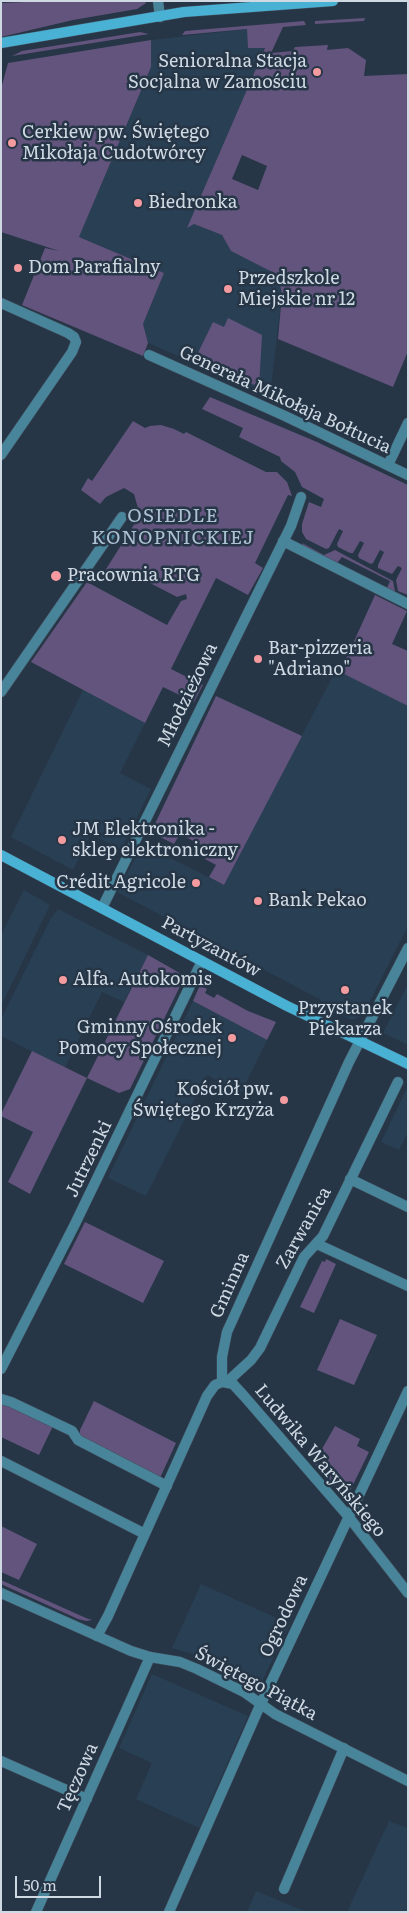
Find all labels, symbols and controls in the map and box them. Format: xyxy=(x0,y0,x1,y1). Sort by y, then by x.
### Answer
place label: Senioralna Stacja Socjalna w Zamościu xyxy=(128,51,307,94)
marker: Senioralna Stacja Socjalna w Zamościu xyxy=(311,66,323,78)
place label: Cerkiew pw. Świętego Mikołaja Cudotwórcy xyxy=(22,122,210,164)
marker: Cerkiew pw. Świętego Mikołaja Cudotwórcy xyxy=(6,137,18,149)
place label: Biedronka xyxy=(148,192,237,214)
marker: Biedronka xyxy=(132,197,144,209)
place label: Dom Parafialny xyxy=(28,257,160,279)
marker: Dom Parafialny xyxy=(12,262,24,274)
place label: Przedszkole Miejskie nr 12 xyxy=(238,268,355,310)
marker: Przedszkole Miejskie nr 12 xyxy=(222,283,234,295)
street label: Generała Mikołaja Bołtucia xyxy=(176,341,394,459)
district label: OSIEDLE KONOPNICKIEJ xyxy=(90,505,256,549)
place label: Pracownia RTG xyxy=(67,565,200,587)
marker: Pracownia RTG xyxy=(49,569,63,583)
place label: Bar-pizzeria "Adriano" xyxy=(268,638,372,681)
street label: Młodzieżowa xyxy=(153,639,223,751)
marker: Bar-pizzeria "Adriano" xyxy=(252,653,264,665)
place label: JM Elektronika - sklep elektroniczny xyxy=(72,819,238,862)
marker: JM Elektronika - sklep elektroniczny xyxy=(56,834,68,846)
place label: Crédit Agricole xyxy=(56,872,186,894)
marker: Crédit Agricole xyxy=(190,877,202,889)
place label: Bank Pekao xyxy=(268,890,367,912)
marker: Bank Pekao xyxy=(252,895,264,907)
street label: Partyzantów xyxy=(158,912,264,982)
place label: Alfa. Autokomis xyxy=(73,969,212,991)
marker: Alfa. Autokomis xyxy=(57,974,69,986)
marker: Przystanek Piekarza xyxy=(339,984,351,996)
place label: Przystanek Piekarza xyxy=(298,998,392,1040)
place label: Gminny Ośrodek Pomocy Społecznej xyxy=(58,1017,222,1060)
marker: Gminny Ośrodek Pomocy Społecznej xyxy=(226,1032,238,1044)
place label: Kościół pw. Świętego Krzyża xyxy=(133,1079,274,1122)
marker: Kościół pw. Świętego Krzyża xyxy=(278,1094,290,1106)
street label: Jutrzenki xyxy=(61,1117,117,1201)
street label: Zarwanica xyxy=(272,1183,336,1273)
street label: Gminna xyxy=(206,1248,254,1322)
street label: Ludwika Waryńskiego xyxy=(250,1380,390,1542)
street label: Ogrodowa xyxy=(255,1571,313,1661)
street label: Świętego Piątka xyxy=(191,1643,321,1725)
street label: Tęczowa xyxy=(53,1740,103,1816)
scale bar xyxy=(18,1866,104,1898)
text: 50 m xyxy=(23,1873,57,1896)

